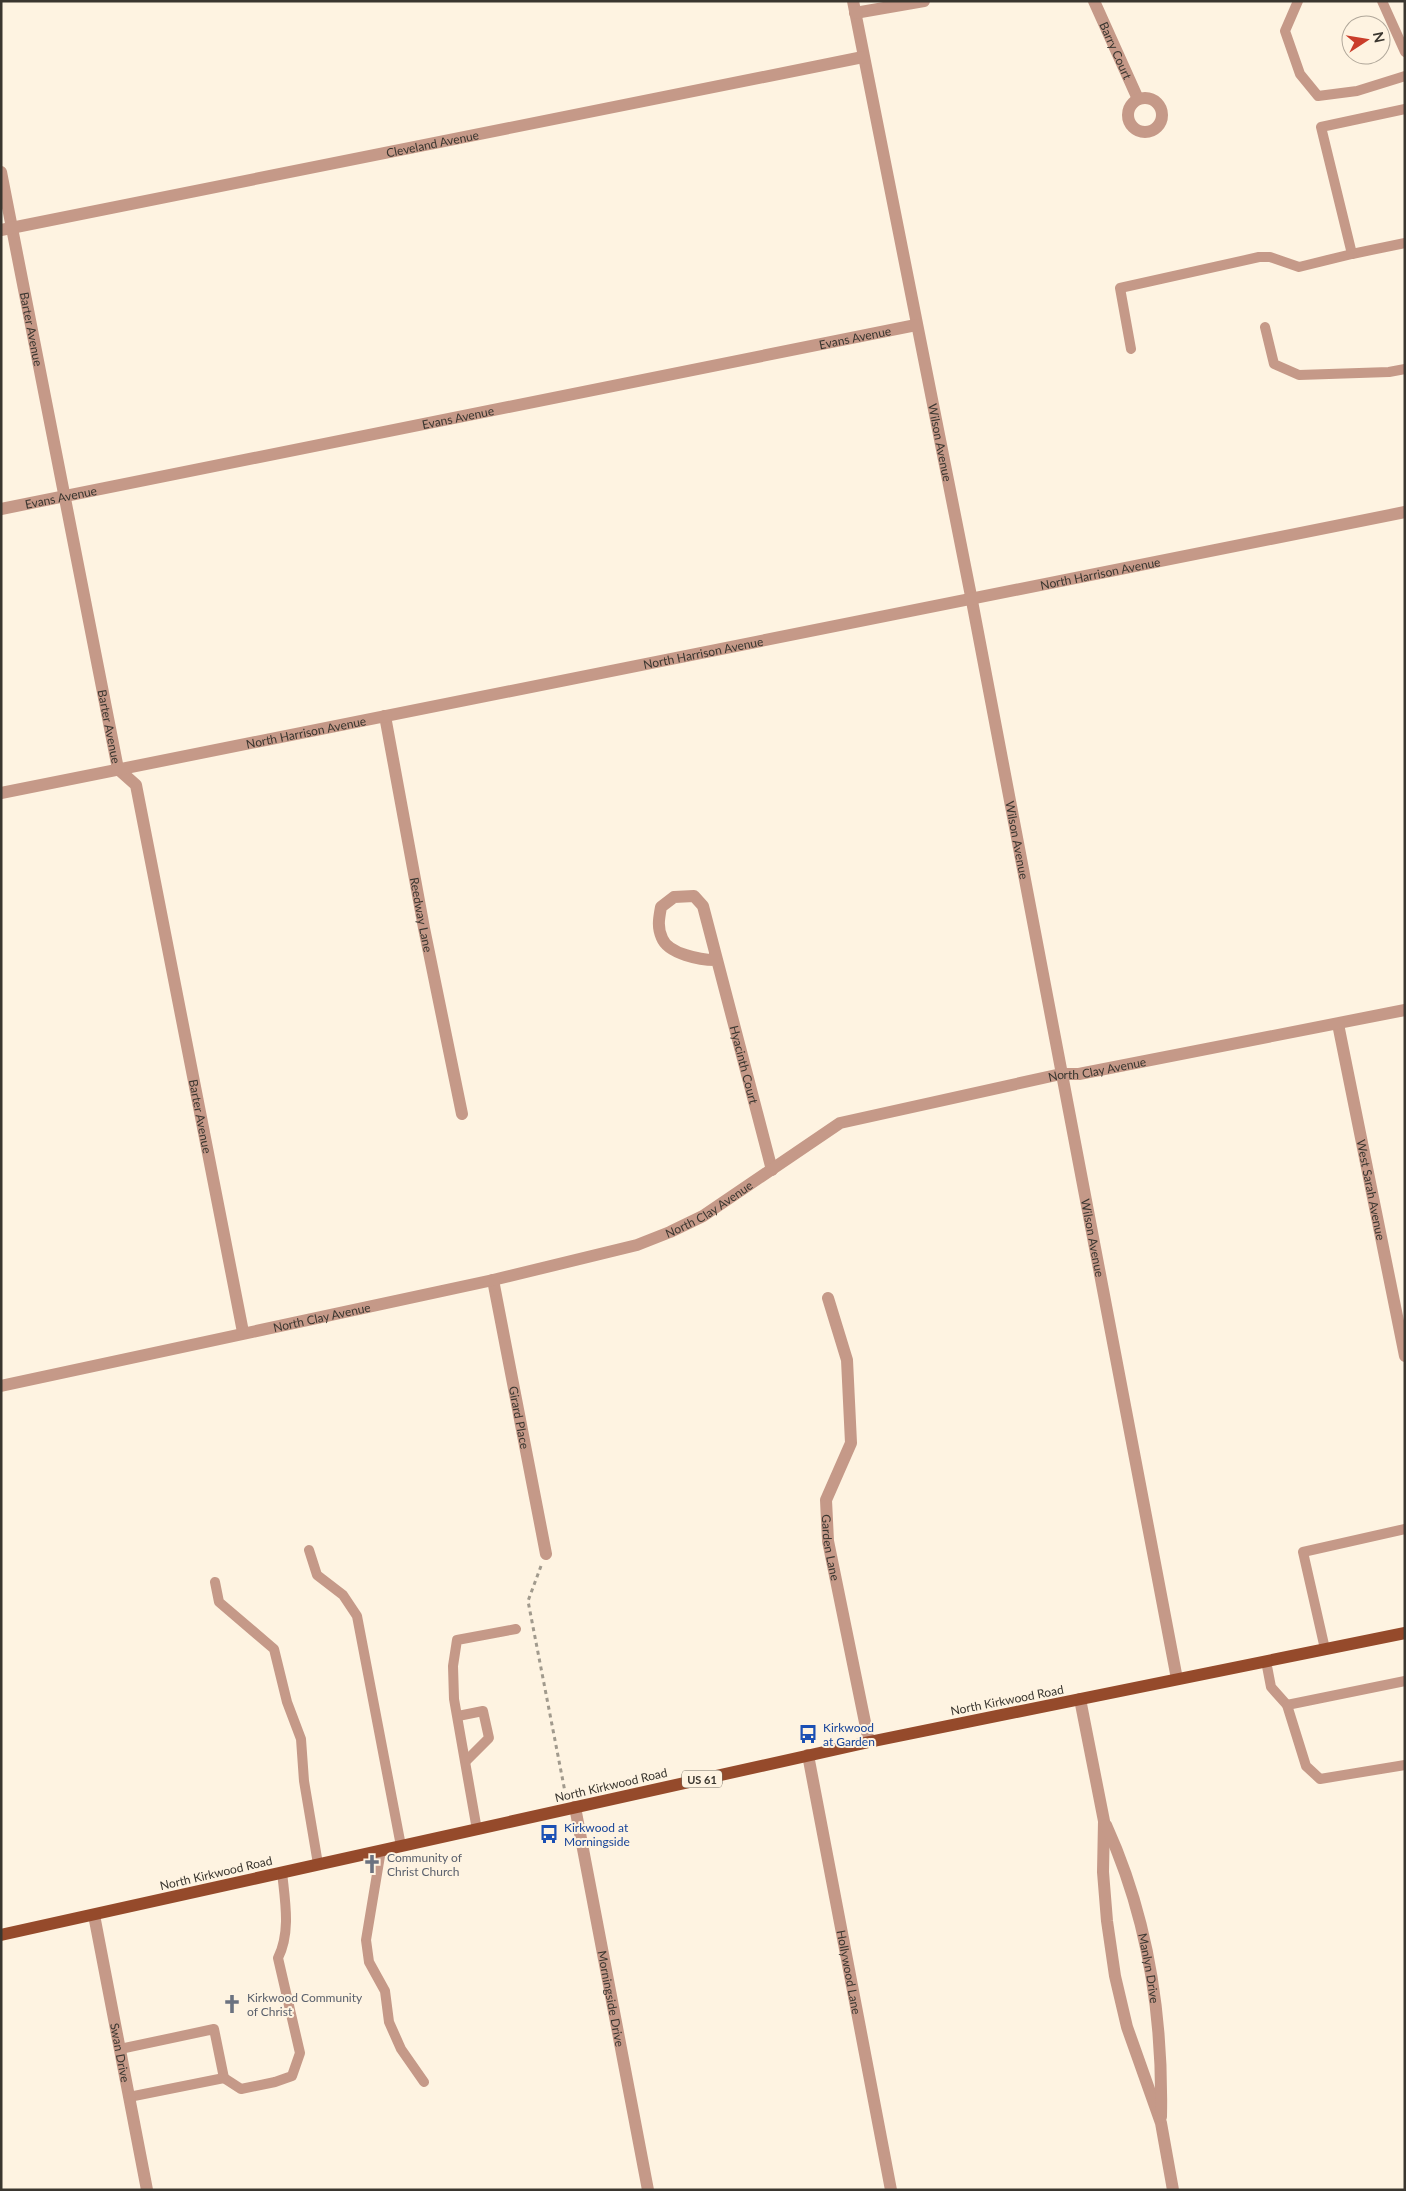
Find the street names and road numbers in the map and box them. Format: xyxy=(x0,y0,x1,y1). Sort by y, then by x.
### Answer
street label: Barry Court xyxy=(1097,19,1136,82)
street label: Cleveland Avenue xyxy=(385,127,480,160)
street label: Barter Avenue xyxy=(17,291,46,367)
street label: Evans Avenue xyxy=(818,323,892,352)
street label: Wilson Avenue xyxy=(925,402,956,483)
street label: Evans Avenue xyxy=(421,403,495,432)
street label: Evans Avenue xyxy=(24,482,98,512)
street label: North Harrison Avenue xyxy=(1039,554,1162,592)
street label: North Harrison Avenue xyxy=(642,633,764,672)
street label: Barter Avenue xyxy=(95,688,124,765)
street label: North Harrison Avenue xyxy=(245,713,367,751)
street label: Wilson Avenue xyxy=(1003,800,1032,880)
street label: Reedway Lane xyxy=(407,876,436,953)
street label: Hyacinth Court xyxy=(727,1024,762,1106)
street label: North Clay Avenue xyxy=(1046,1054,1147,1084)
street label: Barter Avenue xyxy=(186,1078,215,1155)
street label: West Sarah Avenue xyxy=(1354,1138,1389,1241)
street label: North Clay Avenue xyxy=(663,1177,755,1241)
street label: Wilson Avenue xyxy=(1078,1198,1108,1278)
street label: North Clay Avenue xyxy=(272,1299,372,1335)
street label: Girard Place xyxy=(506,1385,533,1450)
street label: Garden Lane xyxy=(819,1514,843,1582)
street label: North Kirkwood Road xyxy=(949,1682,1065,1718)
street label: North Kirkwood Road xyxy=(553,1765,669,1805)
road number: US 61 xyxy=(682,1770,722,1788)
street label: North Kirkwood Road xyxy=(158,1853,274,1893)
street label: Hollywood Lane xyxy=(834,1929,865,2016)
street label: Manlyn Drive xyxy=(1136,1932,1163,2004)
street label: Morningside Drive xyxy=(595,1949,628,2048)
street label: Swan Drive xyxy=(107,2022,134,2083)

